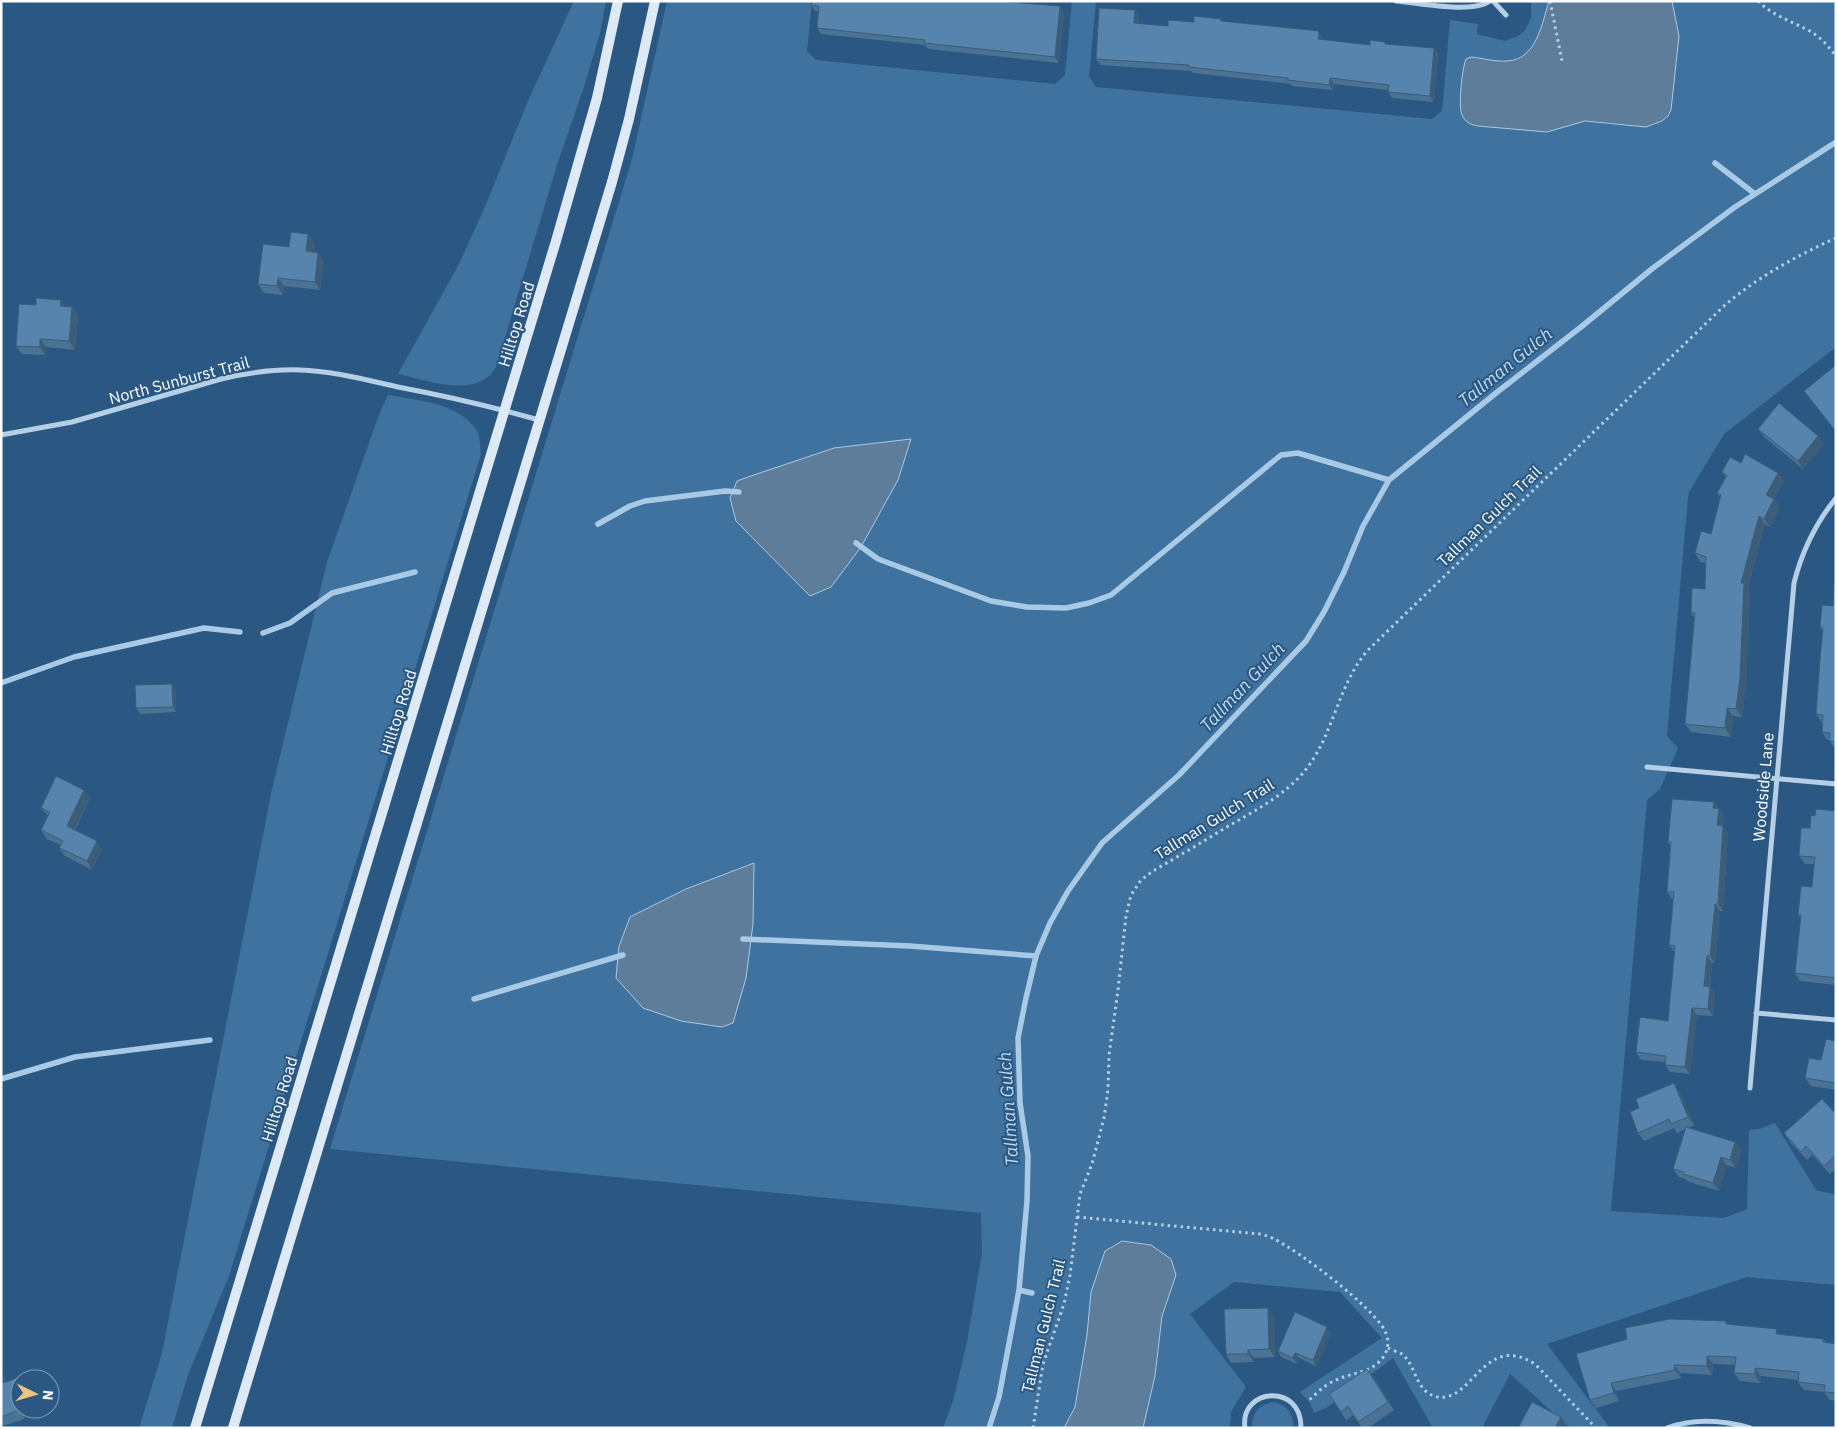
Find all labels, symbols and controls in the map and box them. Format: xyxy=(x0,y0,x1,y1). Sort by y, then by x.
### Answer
street label: Hilltop Road xyxy=(494,279,538,369)
water label: Tallman Gulch xyxy=(1453,322,1557,412)
street label: North Sunburst Trail xyxy=(107,352,251,408)
street label: Tallman Gulch Trail xyxy=(1433,461,1545,571)
water label: Tallman Gulch xyxy=(1195,637,1289,737)
street label: Hilltop Road xyxy=(376,667,420,757)
street label: Woodside Lane xyxy=(1748,731,1778,842)
street label: Tallman Gulch Trail xyxy=(1151,774,1277,864)
water label: Tallman Gulch xyxy=(993,1051,1023,1167)
street label: Hilltop Road xyxy=(257,1054,301,1144)
street label: Tallman Gulch Trail xyxy=(1017,1257,1069,1395)
north arrow xyxy=(10,1369,60,1419)
text: N xyxy=(39,1389,57,1401)

